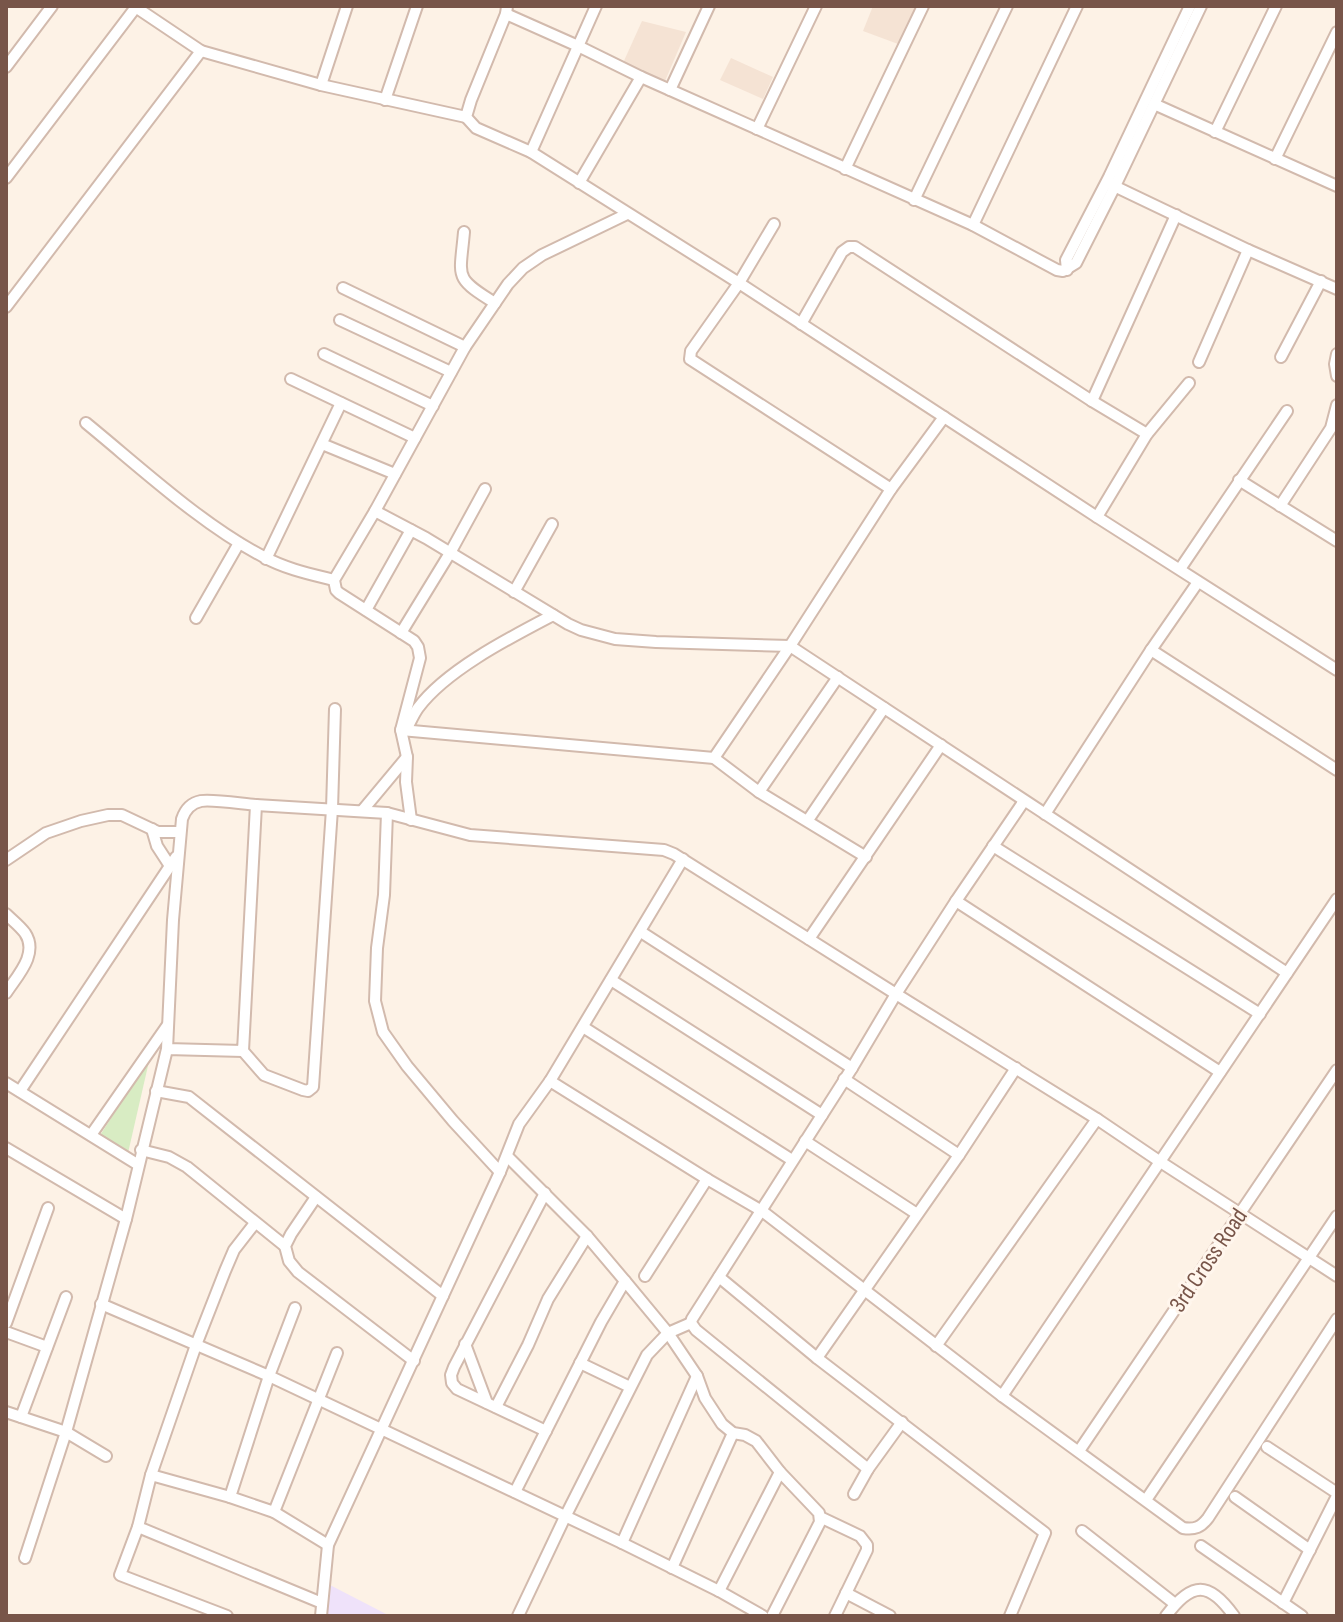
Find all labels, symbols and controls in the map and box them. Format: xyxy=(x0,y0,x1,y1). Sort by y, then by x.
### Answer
street label: 3rd Cross Road xyxy=(1163,1203,1254,1318)

